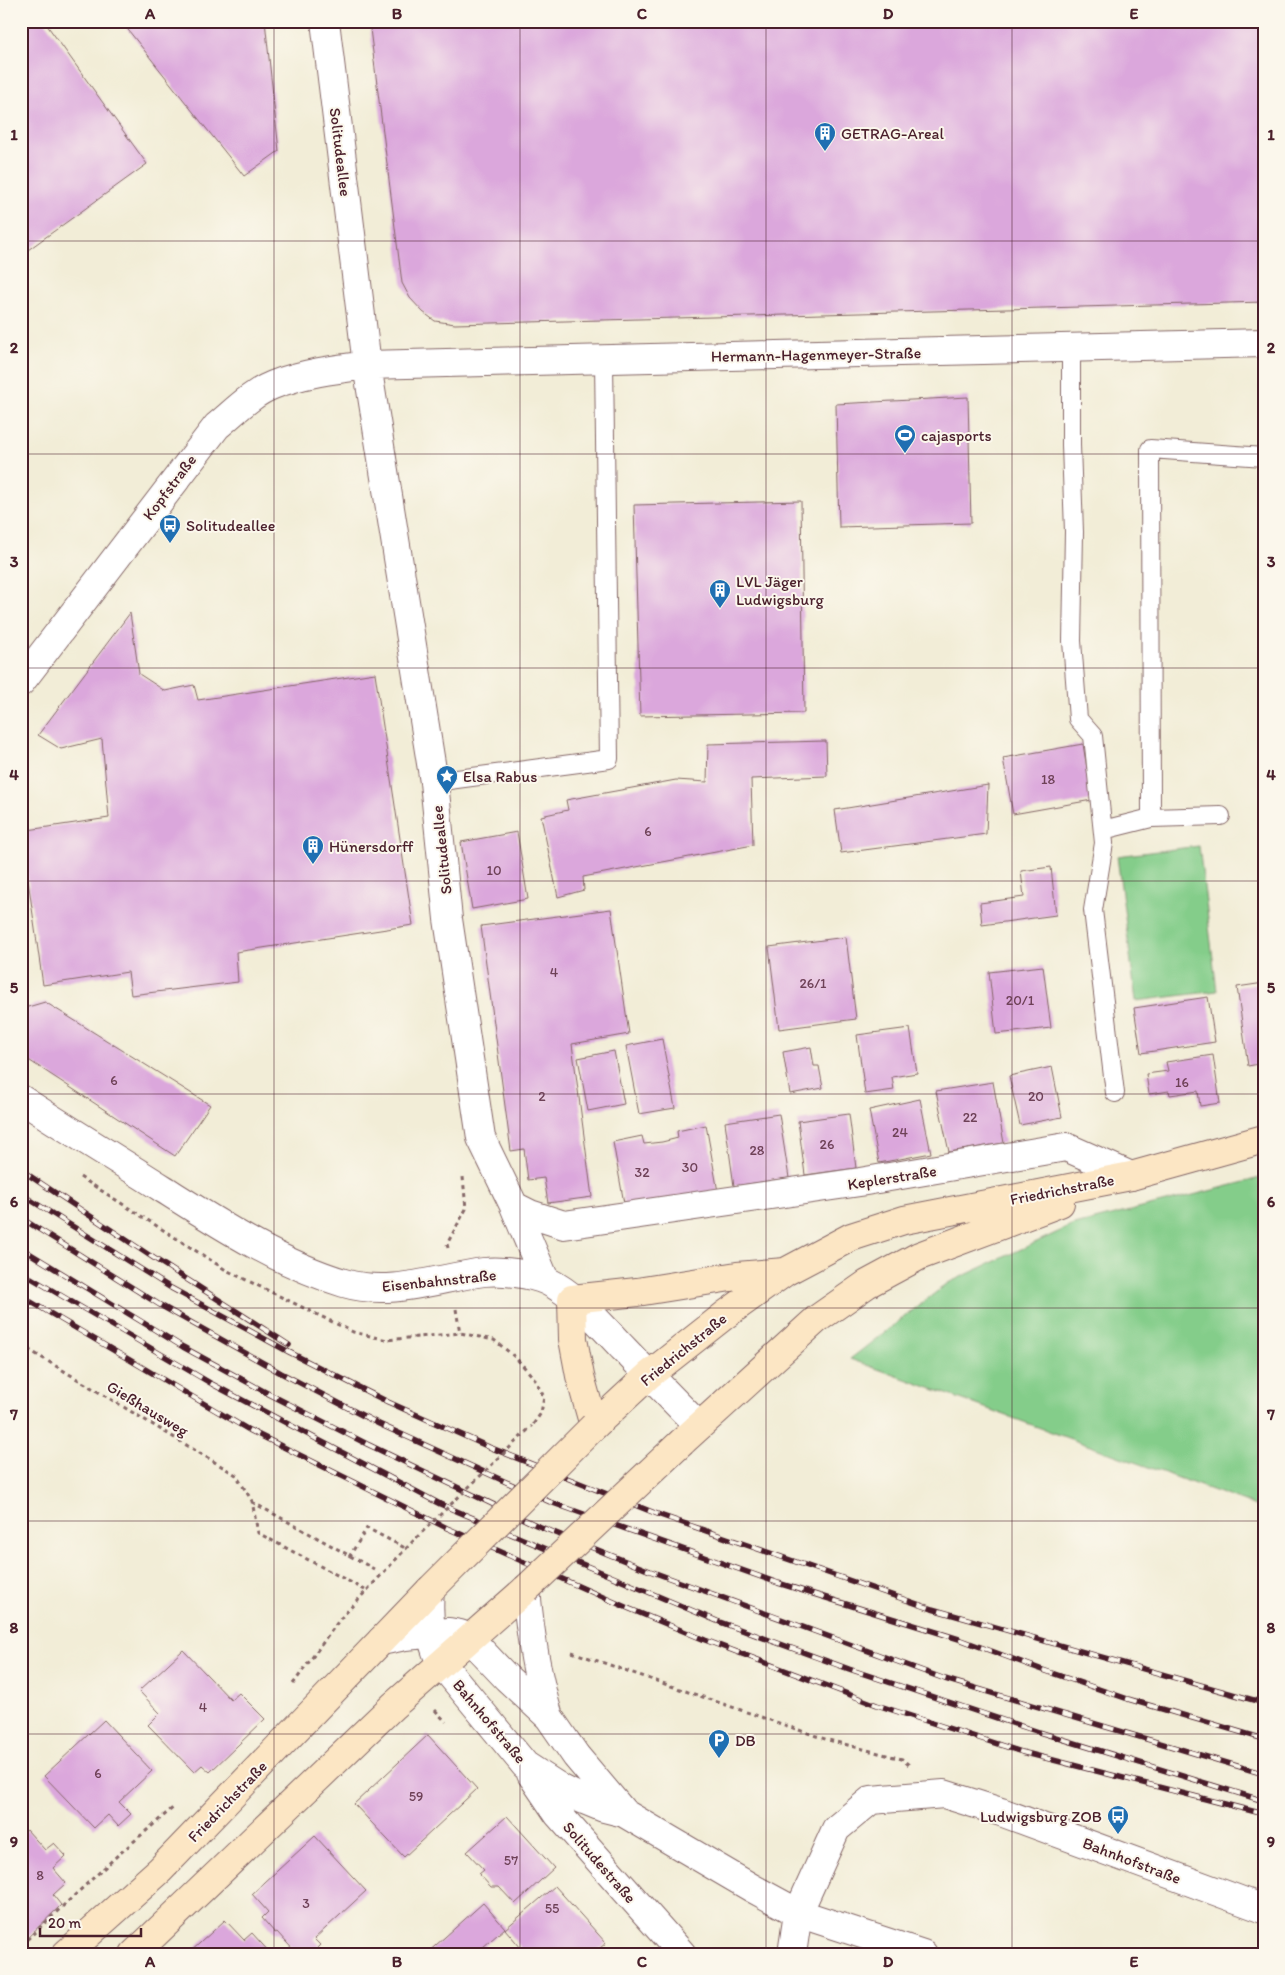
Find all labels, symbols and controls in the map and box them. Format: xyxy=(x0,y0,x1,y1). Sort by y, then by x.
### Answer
text: A xyxy=(144,4,156,23)
text: B xyxy=(392,4,403,23)
text: C xyxy=(637,4,648,23)
text: D xyxy=(883,4,894,23)
text: E xyxy=(1130,4,1139,23)
street label: Solitudeallee xyxy=(326,107,355,198)
building icon: GETRAG-Areal xyxy=(813,121,837,152)
place label: GETRAG-Areal xyxy=(841,124,944,143)
text: 1 xyxy=(10,125,18,144)
text: 1 xyxy=(1267,125,1275,144)
text: 2 xyxy=(10,338,19,357)
text: 2 xyxy=(1267,338,1276,357)
street label: Hermann-Hagenmeyer-Straße xyxy=(711,343,921,366)
sports icon: cajasports xyxy=(893,423,917,454)
place label: cajasports xyxy=(921,426,992,445)
street label: Kopfstraße xyxy=(139,450,200,524)
bus stop icon: Solitudeallee xyxy=(158,513,182,544)
place label: Solitudeallee xyxy=(186,516,275,535)
text: 3 xyxy=(10,552,19,571)
text: 3 xyxy=(1267,552,1276,571)
place label: LVL Jäger Ludwigsburg xyxy=(736,572,825,609)
building icon: LVL Jäger Ludwigsburg xyxy=(708,578,732,609)
place icon: Elsa Rabus xyxy=(435,764,459,795)
text: 4 xyxy=(9,765,19,784)
text: 4 xyxy=(1266,765,1276,784)
place label: Elsa Rabus xyxy=(463,767,537,786)
house number: 18 xyxy=(1041,771,1055,788)
street label: Solitudeallee xyxy=(427,805,456,895)
house number: 6 xyxy=(644,823,652,840)
building icon: Hünersdorff xyxy=(301,834,325,865)
place label: Hünersdorff xyxy=(329,837,414,856)
house number: 10 xyxy=(486,862,502,879)
house number: 4 xyxy=(550,964,559,981)
house number: 26/1 xyxy=(799,975,827,992)
text: 5 xyxy=(10,978,19,997)
text: 5 xyxy=(1267,978,1276,997)
house number: 20/1 xyxy=(1006,992,1035,1009)
house number: 6 xyxy=(110,1072,118,1089)
house number: 16 xyxy=(1175,1074,1189,1091)
house number: 2 xyxy=(538,1088,546,1105)
house number: 20 xyxy=(1028,1088,1044,1105)
house number: 22 xyxy=(963,1109,978,1126)
house number: 24 xyxy=(892,1124,908,1141)
house number: 26 xyxy=(820,1136,834,1153)
house number: 28 xyxy=(749,1142,765,1159)
house number: 30 xyxy=(682,1159,698,1176)
street label: Keplerstraße xyxy=(846,1161,938,1194)
house number: 32 xyxy=(635,1164,650,1181)
street label: Friedrichstraße xyxy=(1008,1170,1116,1209)
text: 6 xyxy=(10,1192,19,1211)
text: 6 xyxy=(1267,1192,1276,1211)
street label: Eisenbahnstraße xyxy=(381,1265,497,1296)
street label: Friedrichstraße xyxy=(636,1309,730,1390)
street label: Gießhausweg xyxy=(103,1377,193,1441)
text: 7 xyxy=(9,1405,18,1424)
text: 7 xyxy=(1266,1405,1275,1424)
text: 8 xyxy=(10,1618,19,1637)
text: 8 xyxy=(1267,1618,1276,1637)
street label: Bahnhofstraße xyxy=(449,1675,530,1767)
house number: 4 xyxy=(199,1699,208,1716)
parking icon: DB xyxy=(707,1728,731,1759)
place label: DB xyxy=(735,1731,756,1750)
street label: Friedrichstraße xyxy=(184,1757,271,1846)
house number: 6 xyxy=(94,1765,102,1782)
house number: 59 xyxy=(409,1788,423,1805)
bus stop icon: Ludwigsburg ZOB xyxy=(1106,1804,1130,1835)
place label: Ludwigsburg ZOB xyxy=(980,1807,1102,1826)
street label: Solitudestraße xyxy=(559,1818,640,1907)
text: 9 xyxy=(10,1832,18,1851)
text: 9 xyxy=(1267,1832,1275,1851)
street label: Bahnhofstraße xyxy=(1080,1833,1184,1888)
house number: 57 xyxy=(504,1852,518,1869)
house number: 8 xyxy=(36,1867,44,1884)
house number: 3 xyxy=(302,1895,310,1912)
house number: 55 xyxy=(545,1900,559,1917)
scale bar xyxy=(40,1905,141,1937)
text: 20 m xyxy=(48,1914,82,1932)
text: A xyxy=(144,1952,156,1971)
text: B xyxy=(392,1952,403,1971)
text: C xyxy=(637,1952,648,1971)
text: D xyxy=(883,1952,894,1971)
text: E xyxy=(1130,1952,1139,1971)

